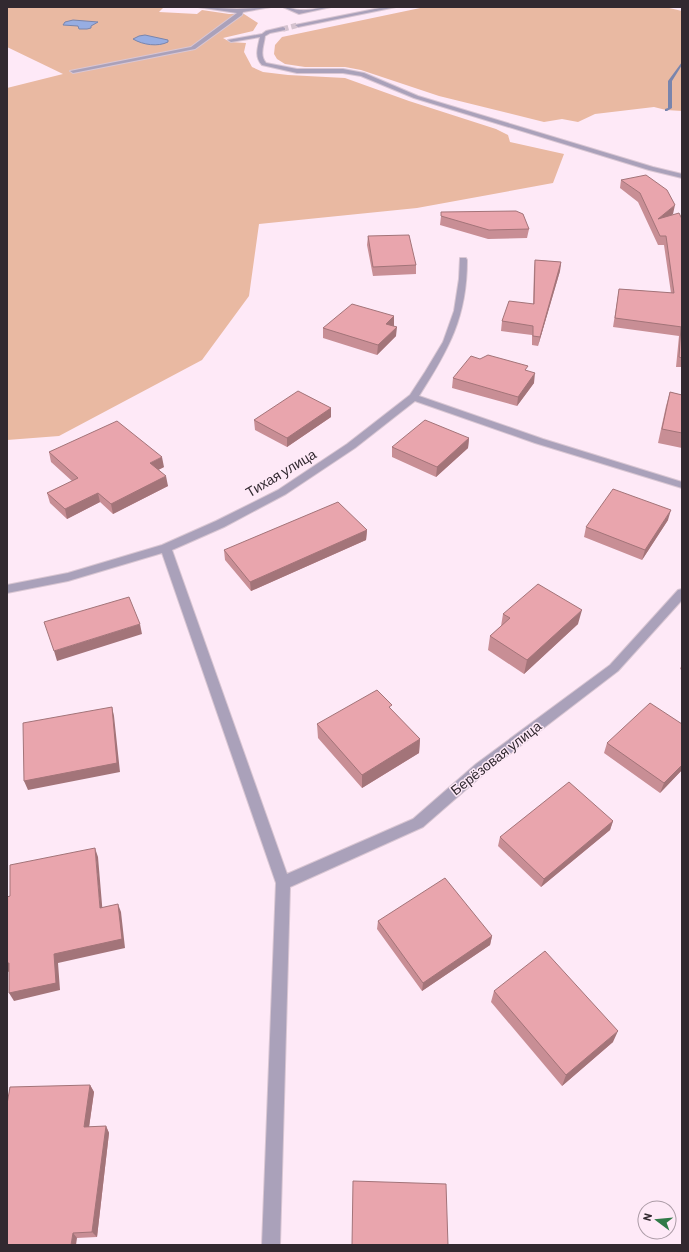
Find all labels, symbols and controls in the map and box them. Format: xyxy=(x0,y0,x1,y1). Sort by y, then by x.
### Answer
street label: Тихая улица xyxy=(242,445,319,500)
street label: Берёзовая улица xyxy=(447,717,545,798)
north arrow xyxy=(637,1200,677,1240)
text: N xyxy=(640,1212,654,1222)

